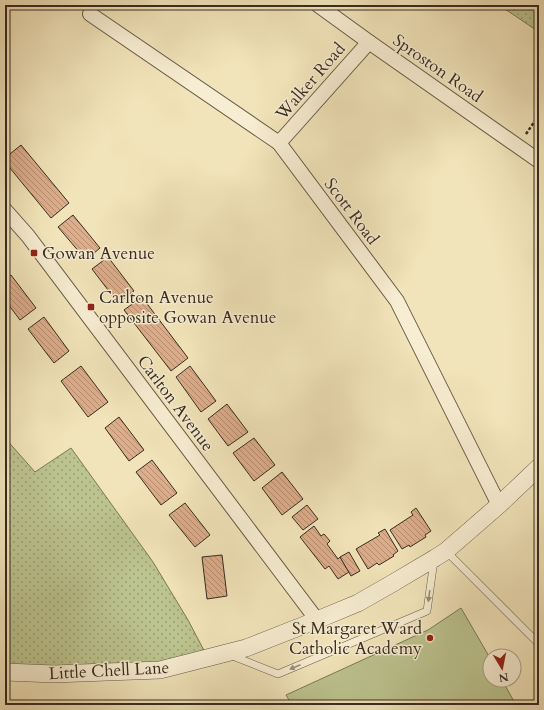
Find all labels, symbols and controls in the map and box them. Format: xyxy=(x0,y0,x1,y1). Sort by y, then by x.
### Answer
street label: Sproston Road xyxy=(388,29,487,108)
street label: Walker Road xyxy=(270,38,350,126)
street label: Scott Road xyxy=(319,173,384,249)
place label: Gowan Avenue xyxy=(42,242,155,265)
marker: Gowan Avenue xyxy=(29,248,39,258)
place label: Carlton Avenue opposite Gowan Avenue xyxy=(99,286,277,329)
marker: Carlton Avenue opposite Gowan Avenue xyxy=(86,302,96,312)
street label: Carlton Avenue xyxy=(132,351,219,456)
one-way arrow xyxy=(426,590,432,603)
place label: St Margaret Ward Catholic Academy xyxy=(289,617,422,660)
marker: St Margaret Ward Catholic Academy xyxy=(425,633,435,643)
north arrow xyxy=(482,648,522,688)
street label: Little Chell Lane xyxy=(48,656,170,685)
one-way arrow xyxy=(290,664,301,670)
text: N xyxy=(497,669,510,686)

